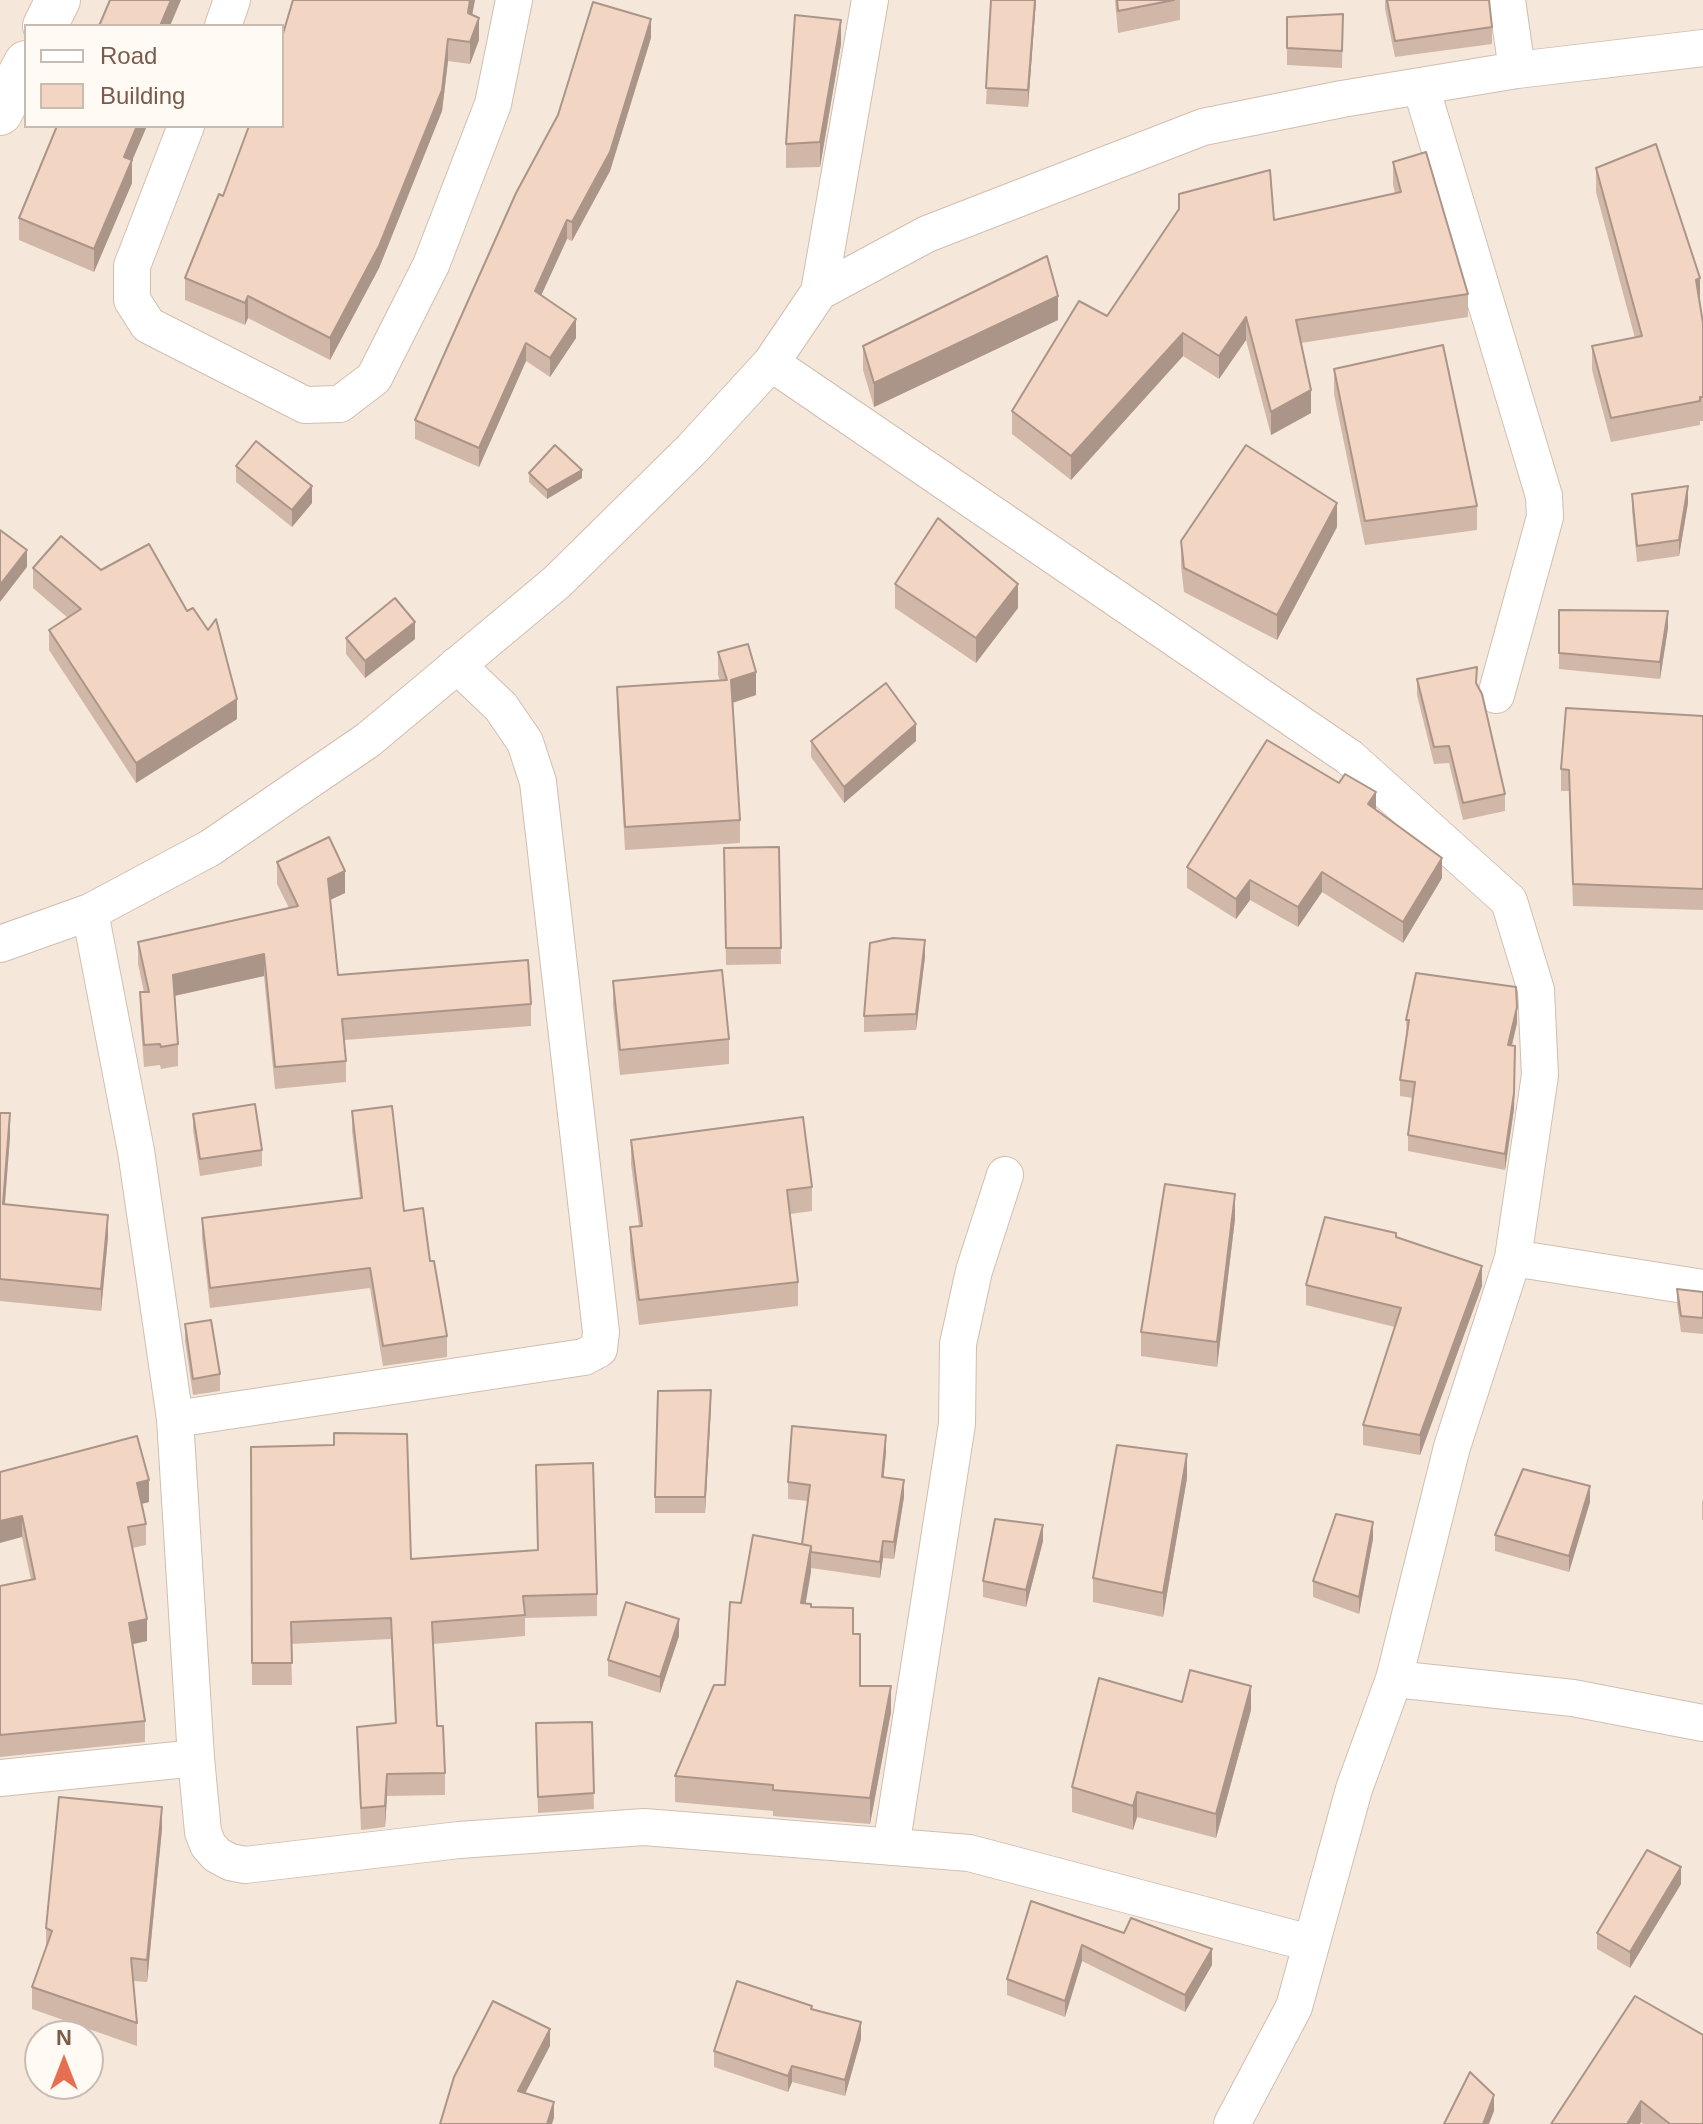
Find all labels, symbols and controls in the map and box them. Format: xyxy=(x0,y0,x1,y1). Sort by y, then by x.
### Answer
legend xyxy=(24,24,284,128)
text: Road xyxy=(100,42,157,69)
text: Building xyxy=(100,82,185,109)
north arrow xyxy=(24,2020,104,2100)
text: N xyxy=(56,2025,72,2050)

